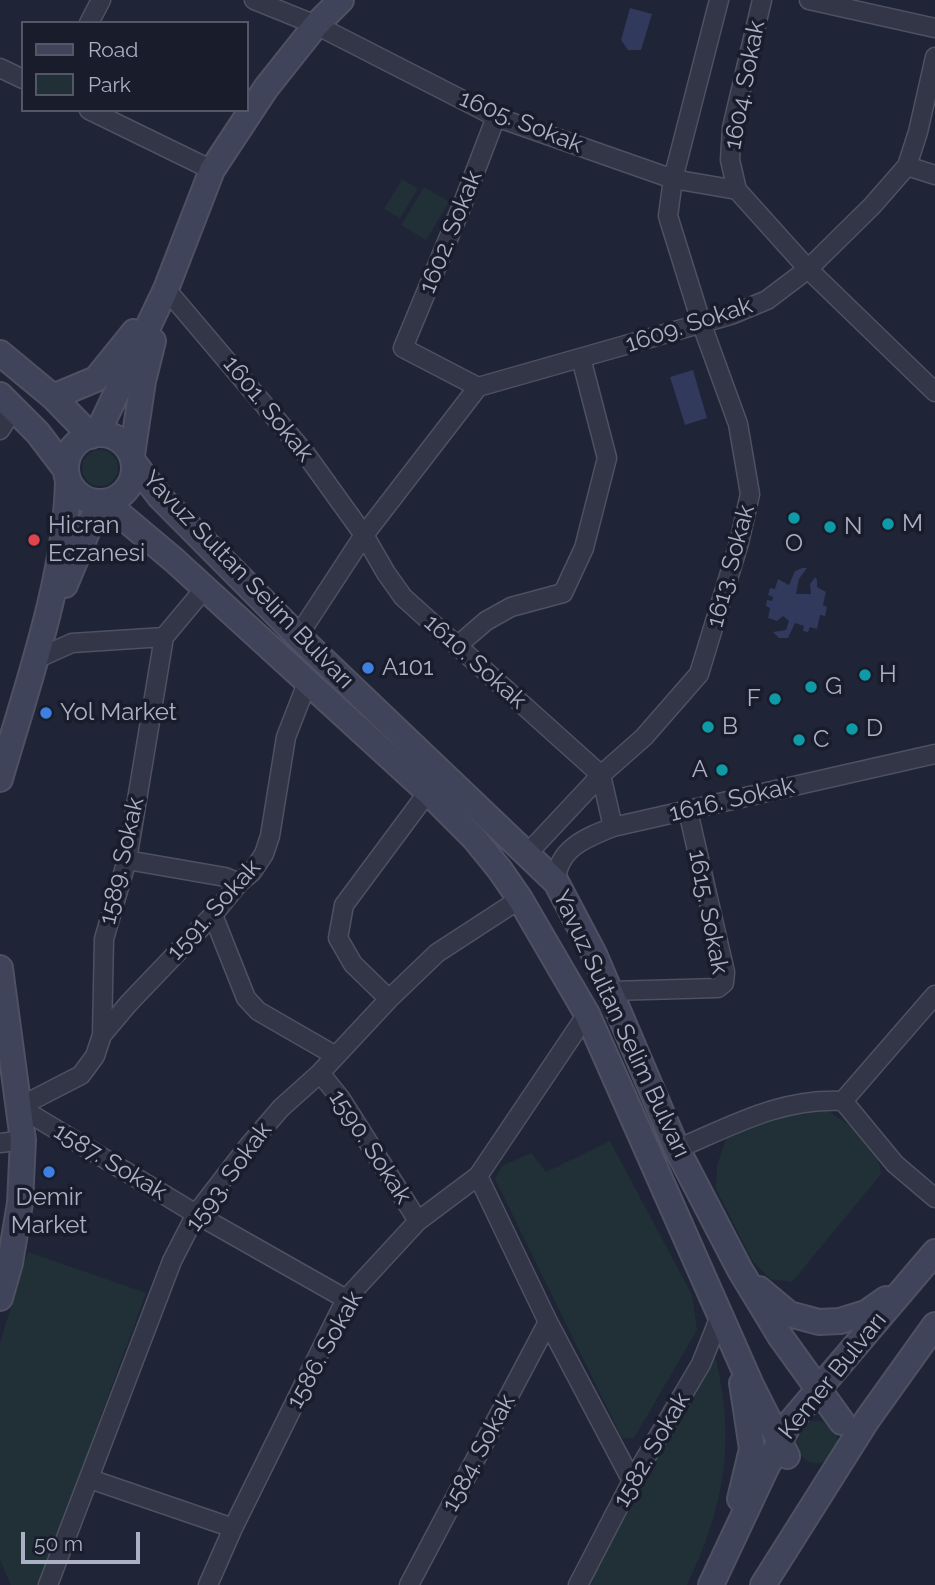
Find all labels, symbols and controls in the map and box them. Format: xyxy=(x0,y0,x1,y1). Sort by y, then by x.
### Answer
street label: 1604. Sokak xyxy=(718,18,772,152)
legend xyxy=(21,21,248,112)
text: Road xyxy=(88,37,138,62)
text: Park xyxy=(88,72,131,97)
street label: 1605. Sokak xyxy=(455,84,587,160)
street label: 1602. Sokak xyxy=(413,166,489,298)
street label: 1609. Sokak xyxy=(622,291,756,359)
street label: 1601. Sokak xyxy=(217,350,319,468)
street label: Yavuz Sultan Selim Bulvarı xyxy=(136,465,360,695)
street label: 1613. Sokak xyxy=(701,502,761,630)
marker: O xyxy=(786,510,802,526)
place label: M xyxy=(902,510,923,538)
place label: Hicran Eczanesi xyxy=(48,512,145,568)
place label: N xyxy=(844,513,863,541)
marker: M xyxy=(880,516,896,532)
marker: N xyxy=(822,519,838,535)
place label: O xyxy=(785,530,803,558)
marker: Hicran Eczanesi xyxy=(26,532,42,548)
street label: 1610. Sokak xyxy=(418,609,532,715)
place label: A101 xyxy=(382,654,433,682)
marker: A101 xyxy=(360,660,376,676)
place label: H xyxy=(879,661,897,689)
marker: H xyxy=(857,667,873,683)
place label: G xyxy=(825,673,842,701)
marker: G xyxy=(803,679,819,695)
place label: F xyxy=(747,685,761,713)
marker: F xyxy=(767,691,783,707)
place label: Yol Market xyxy=(60,699,177,727)
marker: Yol Market xyxy=(38,705,54,721)
place label: B xyxy=(722,713,738,741)
place label: D xyxy=(866,715,883,743)
marker: B xyxy=(700,719,716,735)
marker: D xyxy=(844,721,860,737)
place label: C xyxy=(813,726,829,754)
marker: C xyxy=(791,732,807,748)
place label: A xyxy=(692,756,708,784)
marker: A xyxy=(714,762,730,778)
street label: 1616. Sokak xyxy=(667,772,797,828)
street label: 1589. Sokak xyxy=(93,795,151,927)
street label: 1615. Sokak xyxy=(682,847,734,977)
street label: 1591. Sokak xyxy=(161,854,267,966)
street label: Yavuz Sultan Selim Bulvarı xyxy=(546,886,696,1162)
street label: 1590. Sokak xyxy=(323,1085,417,1209)
street label: 1587. Sokak xyxy=(48,1117,172,1207)
street label: 1593. Sokak xyxy=(180,1117,278,1237)
marker: Demir Market xyxy=(41,1164,57,1180)
place label: Demir Market xyxy=(11,1184,87,1240)
street label: 1586. Sokak xyxy=(281,1286,369,1414)
street label: Kemer Bulvarı xyxy=(773,1307,893,1445)
street label: 1582. Sokak xyxy=(608,1387,696,1513)
street label: 1584. Sokak xyxy=(436,1389,522,1517)
scale bar xyxy=(24,1518,144,1562)
text: 50 m xyxy=(34,1531,83,1556)

